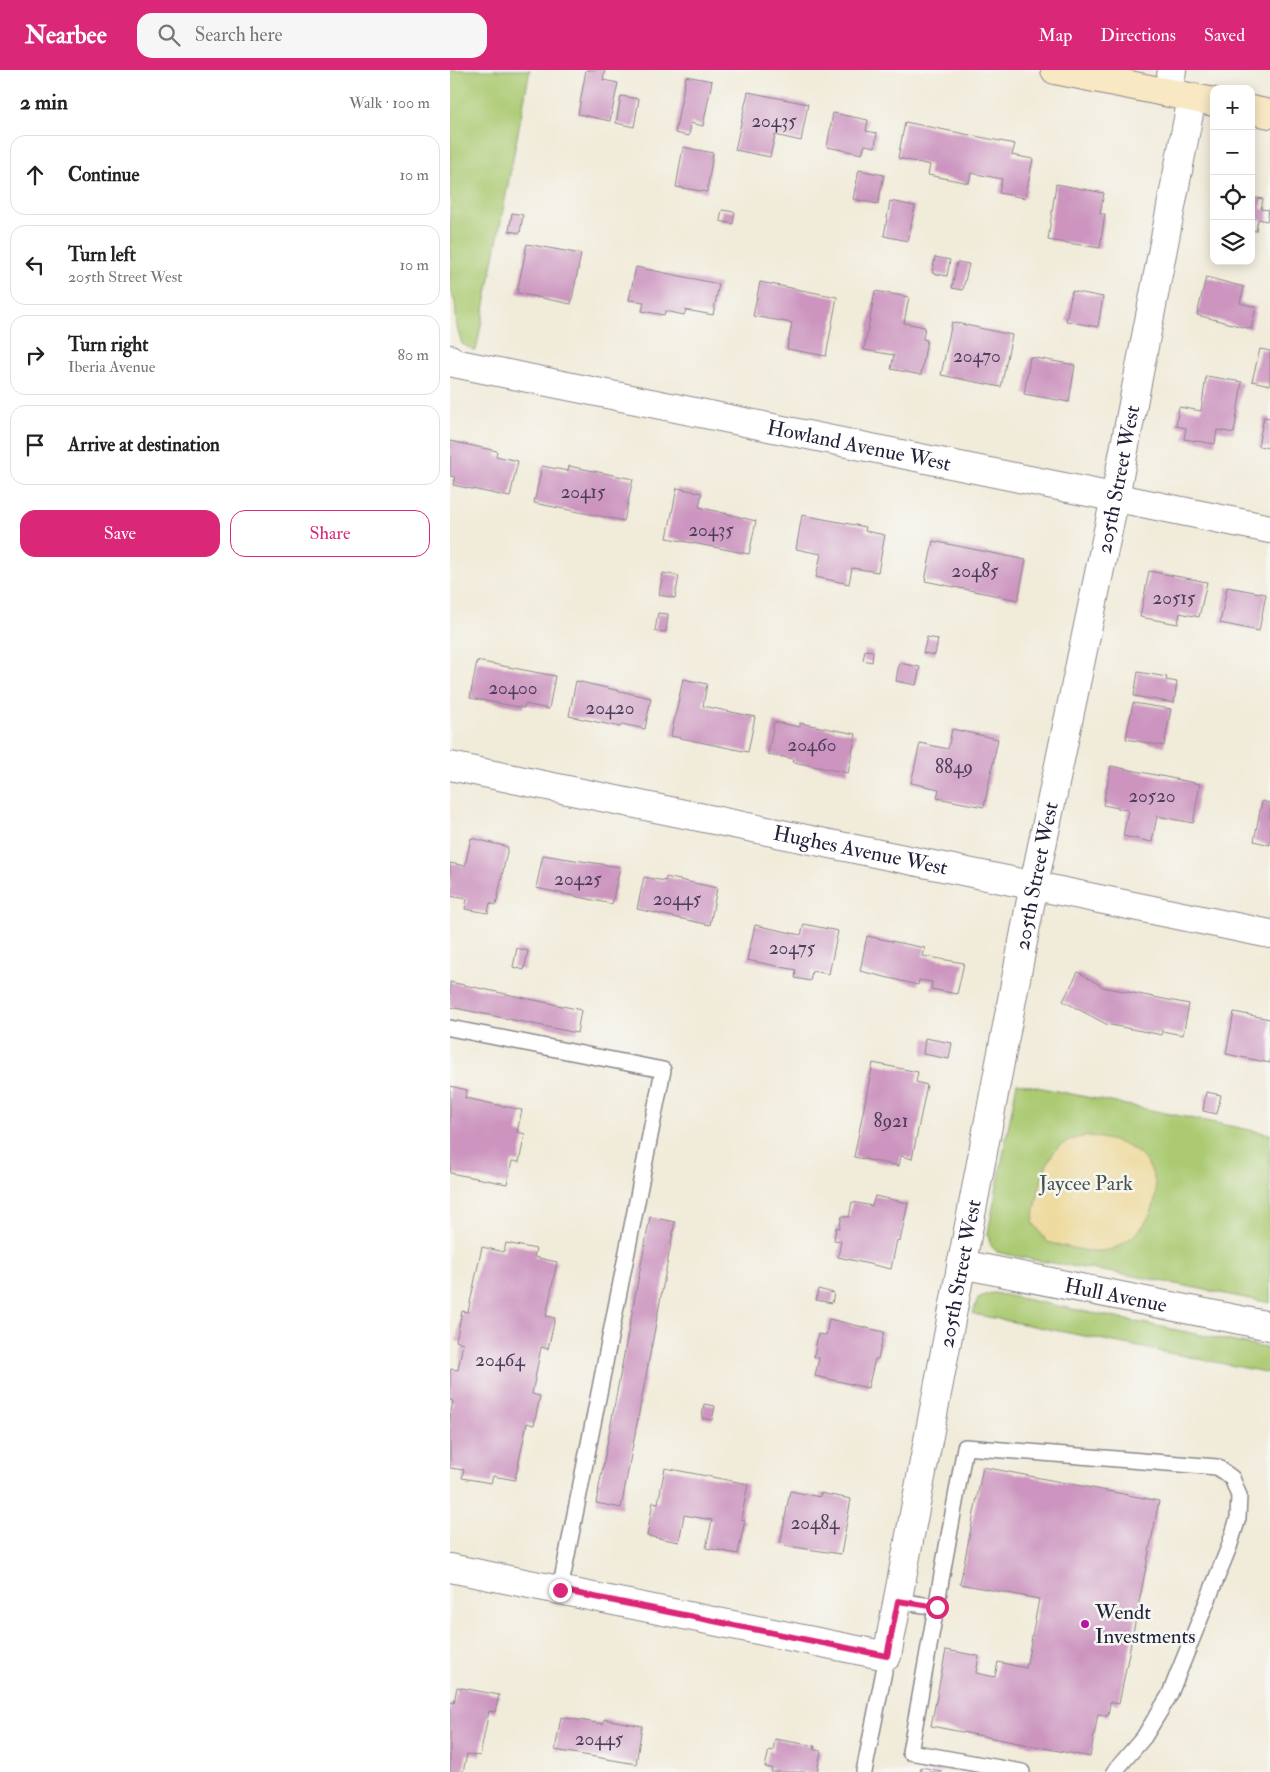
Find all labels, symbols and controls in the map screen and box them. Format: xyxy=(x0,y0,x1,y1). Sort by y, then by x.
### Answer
search box xyxy=(137,13,487,58)
text: Nearbee xyxy=(25,20,107,51)
icon: search xyxy=(155,21,183,49)
text: Search here xyxy=(195,23,282,47)
text: Map xyxy=(1039,24,1072,47)
text: Directions xyxy=(1100,24,1176,47)
text: Saved xyxy=(1204,24,1245,47)
map controls xyxy=(1210,85,1255,265)
button: + xyxy=(1210,85,1255,130)
text: 2 min xyxy=(20,89,68,116)
text: Walk · 100 m xyxy=(349,93,430,113)
house number: 20435 xyxy=(751,109,797,133)
button: − xyxy=(1210,130,1255,175)
icon: ahead xyxy=(21,161,49,189)
text: Continue xyxy=(68,163,139,187)
text: 10 m xyxy=(399,165,429,185)
button: locate xyxy=(1210,175,1255,220)
button: layers xyxy=(1210,220,1255,265)
text: Turn left xyxy=(68,243,136,267)
icon: left xyxy=(21,251,49,279)
text: 10 m xyxy=(399,255,429,275)
text: 205th Street West xyxy=(68,267,182,287)
text: Turn right xyxy=(68,333,148,357)
icon: right xyxy=(21,341,49,369)
house number: 20470 xyxy=(953,344,1001,368)
text: 80 m xyxy=(398,345,429,365)
text: Iberia Avenue xyxy=(68,357,155,377)
street label: 205th Street West xyxy=(1091,403,1146,556)
street label: Howland Avenue West xyxy=(765,414,953,478)
icon: arrive xyxy=(21,431,49,459)
text: Arrive at destination xyxy=(68,433,220,457)
house number: 20415 xyxy=(561,480,606,504)
button: Save xyxy=(20,510,220,557)
button: Share xyxy=(230,510,430,557)
house number: 20435 xyxy=(688,518,734,542)
house number: 20485 xyxy=(952,559,999,583)
house number: 20515 xyxy=(1153,586,1196,610)
house number: 20400 xyxy=(488,676,538,700)
house number: 20420 xyxy=(586,696,634,720)
house number: 20460 xyxy=(788,733,836,757)
house number: 8849 xyxy=(935,755,973,779)
house number: 20520 xyxy=(1128,784,1176,808)
street label: 205th Street West xyxy=(1009,799,1065,952)
street label: Hughes Avenue West xyxy=(771,820,950,882)
house number: 20425 xyxy=(554,867,602,891)
house number: 20445 xyxy=(653,887,702,911)
house number: 20475 xyxy=(769,936,816,960)
house number: 8921 xyxy=(873,1109,909,1133)
park label: Jaycee Park xyxy=(1038,1170,1133,1197)
street label: 205th Street West xyxy=(933,1197,988,1350)
street label: Hull Avenue xyxy=(1062,1272,1170,1319)
house number: 20464 xyxy=(475,1348,525,1372)
house number: 20484 xyxy=(791,1511,840,1535)
route end xyxy=(549,1579,572,1602)
route start xyxy=(926,1596,949,1619)
place label: Wendt Investments xyxy=(1094,1599,1195,1650)
marker: Wendt Investments xyxy=(1079,1618,1091,1630)
house number: 20445 xyxy=(575,1727,624,1751)

